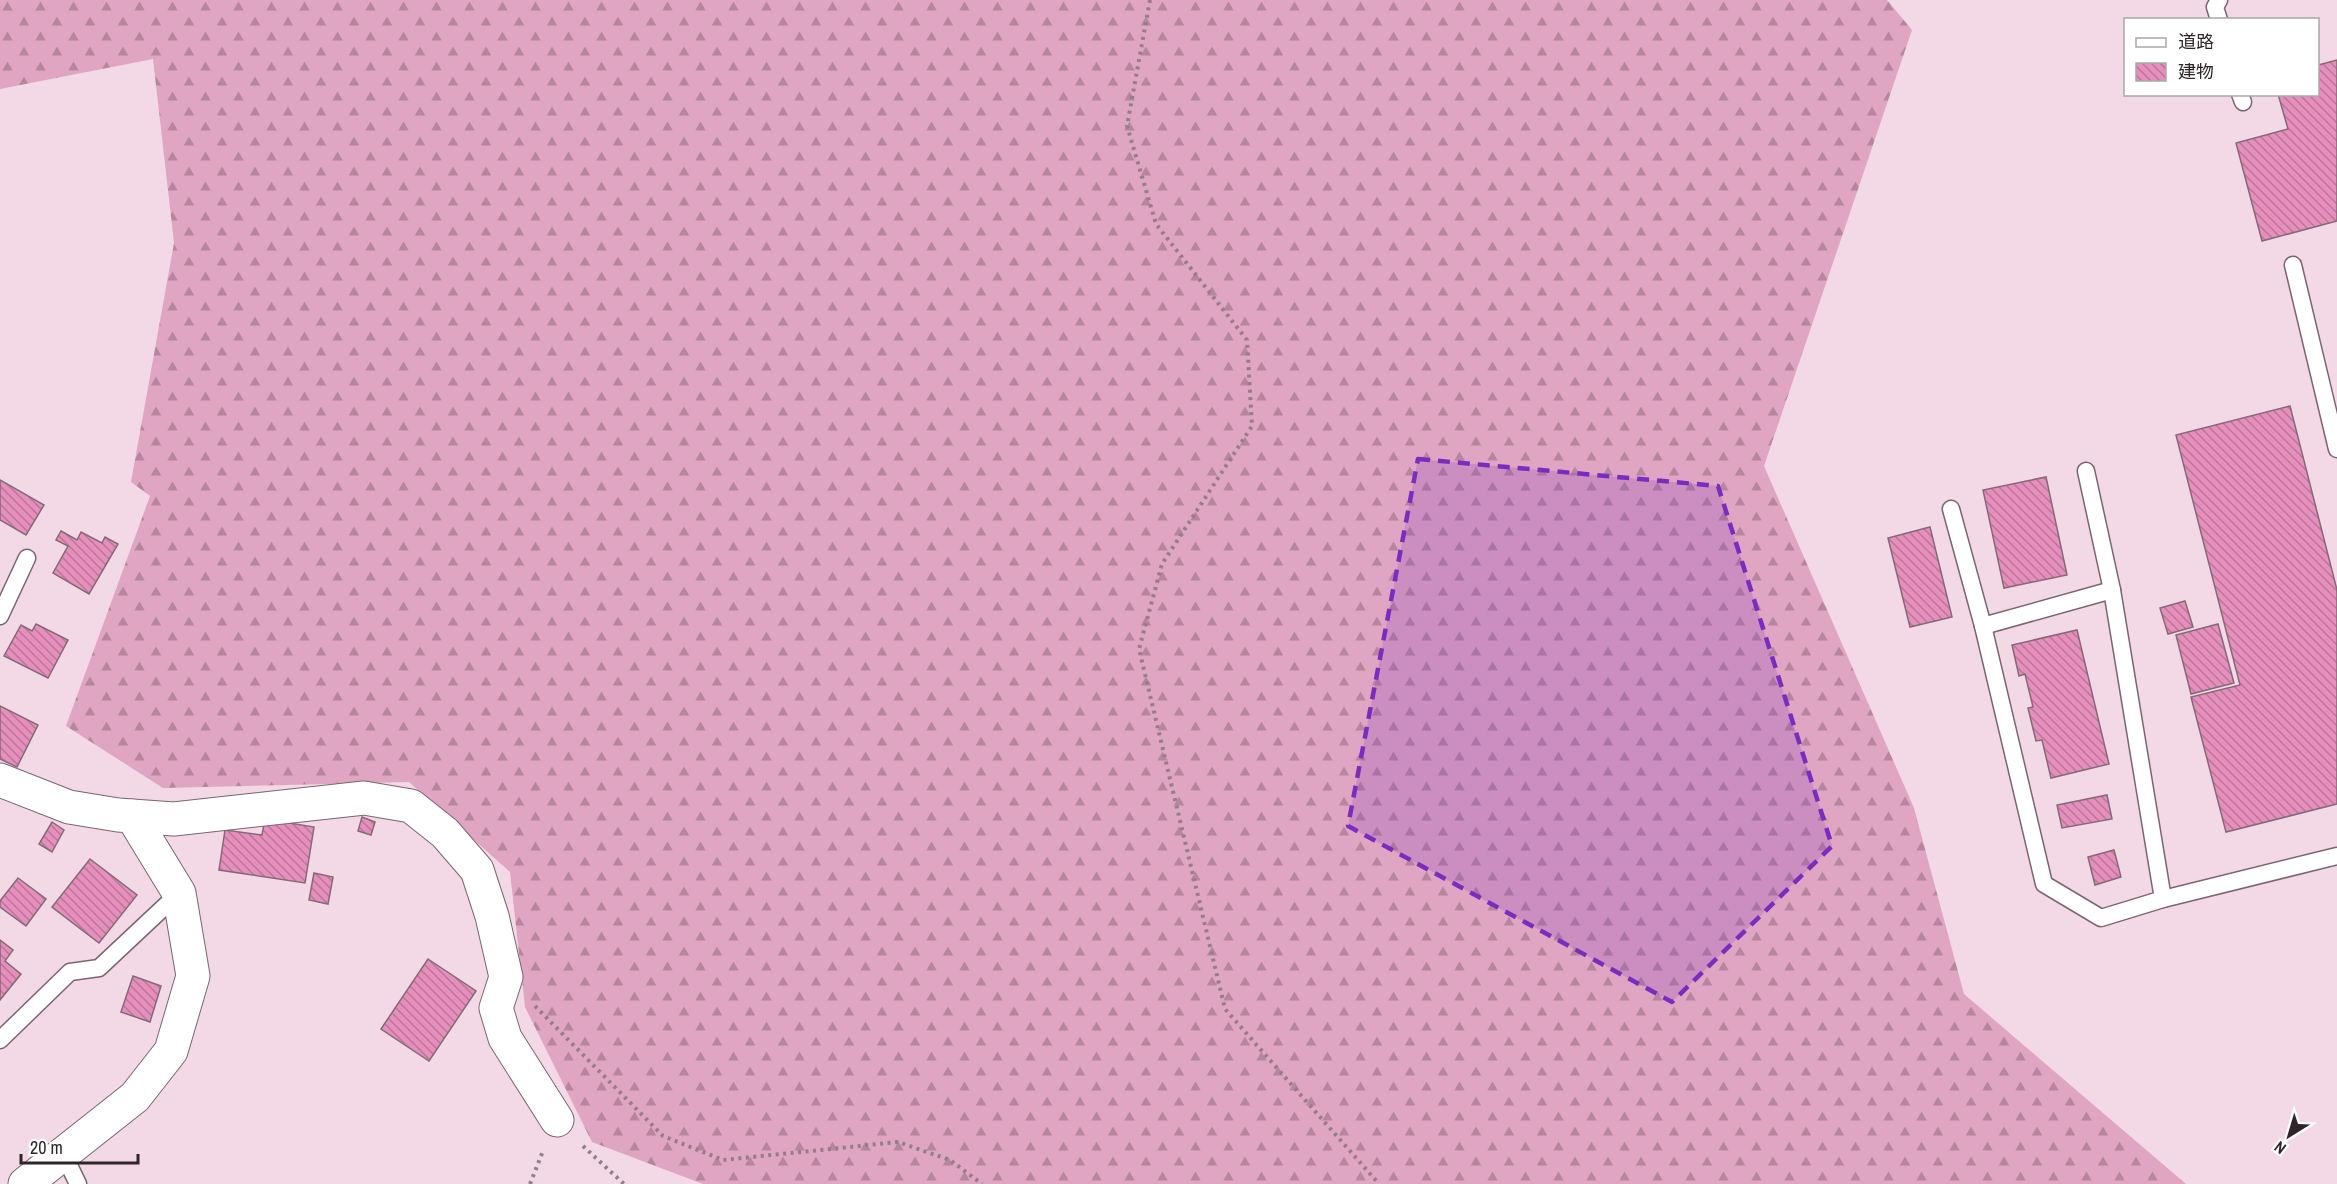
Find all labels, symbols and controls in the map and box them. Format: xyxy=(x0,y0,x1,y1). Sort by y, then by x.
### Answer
legend xyxy=(2124,18,2319,96)
text: 道路 xyxy=(2178,29,2214,54)
text: 建物 xyxy=(2178,59,2214,84)
north arrow xyxy=(2259,1106,2319,1166)
scale bar xyxy=(21,1127,138,1165)
text: 20 m xyxy=(30,1135,63,1160)
text: N xyxy=(2270,1136,2290,1160)

